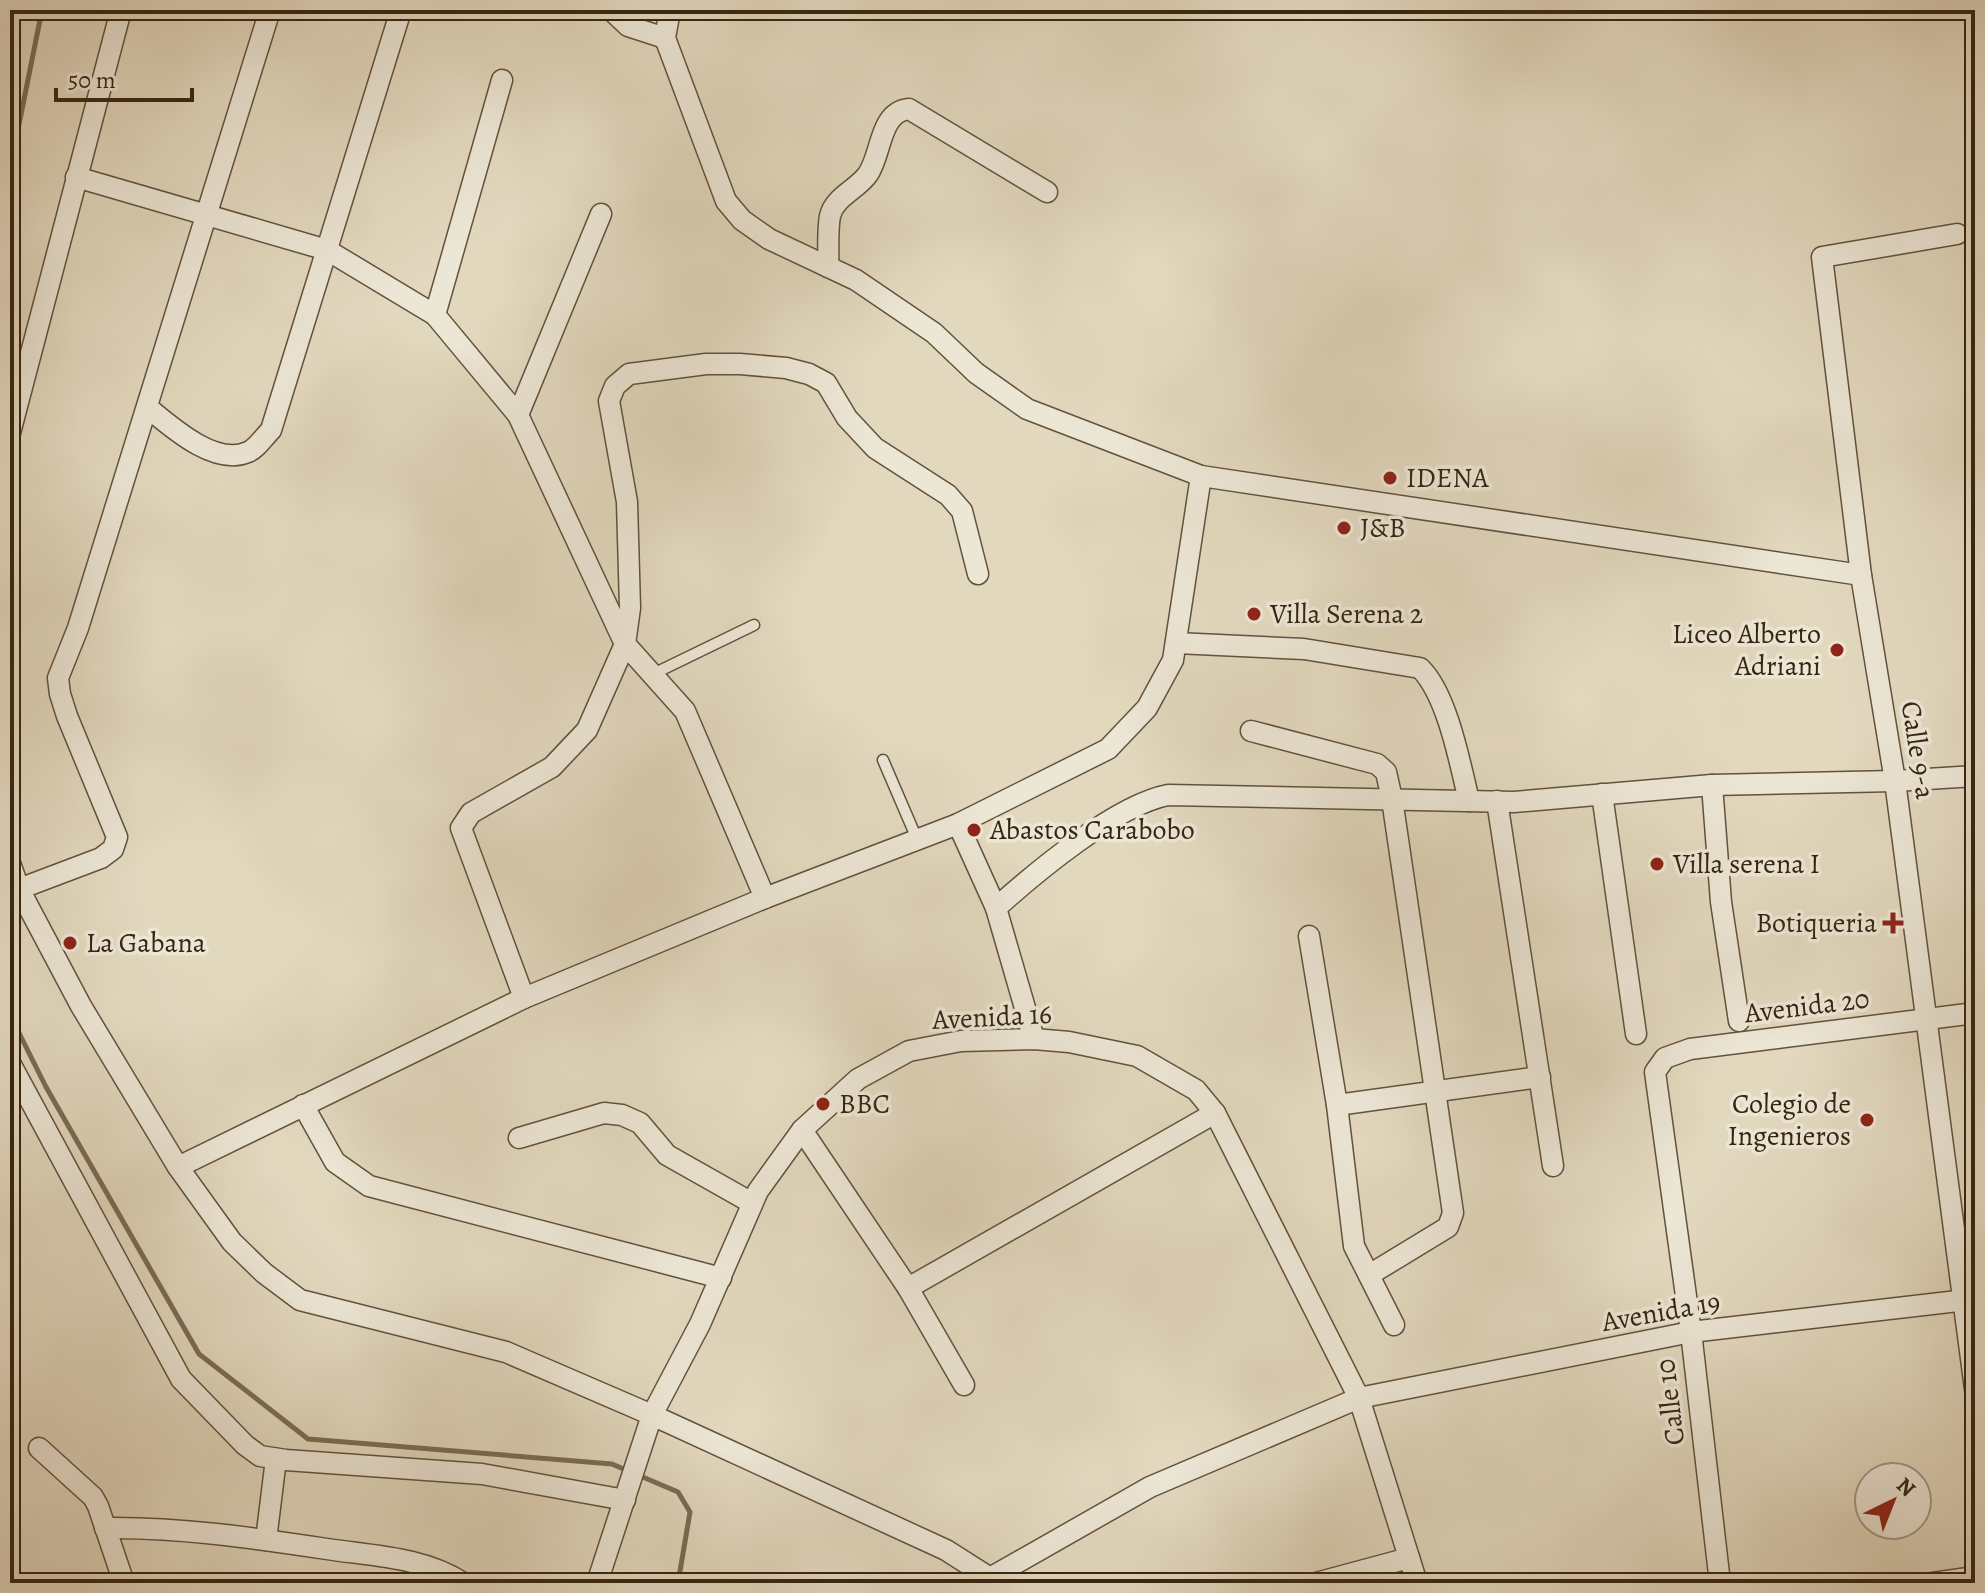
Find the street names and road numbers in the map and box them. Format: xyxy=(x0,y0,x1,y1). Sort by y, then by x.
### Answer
street label: Calle 9-a xyxy=(1892,698,1944,802)
street label: Avenida 20 xyxy=(1741,979,1872,1033)
street label: Avenida 16 xyxy=(930,995,1053,1039)
street label: Avenida 19 xyxy=(1598,1283,1723,1341)
street label: Calle 10 xyxy=(1646,1357,1694,1447)

